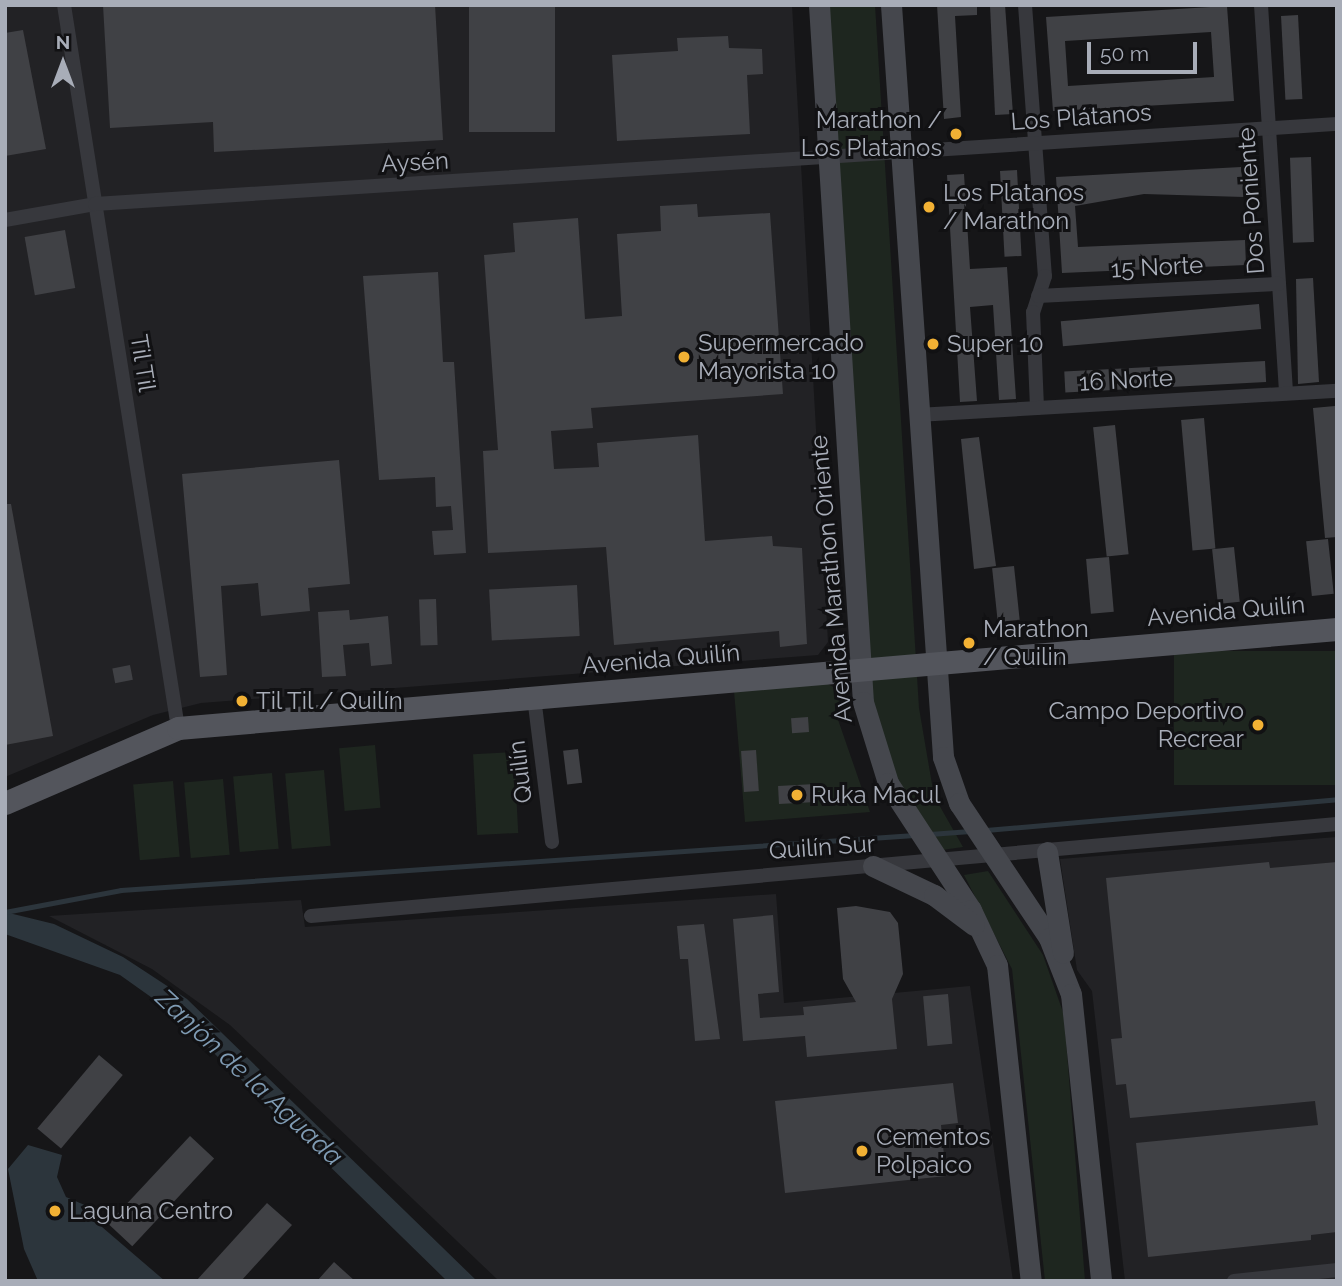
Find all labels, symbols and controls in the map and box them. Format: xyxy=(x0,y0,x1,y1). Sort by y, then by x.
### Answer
north arrow xyxy=(28,28,98,98)
scale bar xyxy=(1090,28,1200,72)
text: N xyxy=(56,31,70,53)
text: 50 m xyxy=(1100,41,1149,66)
street label: Los Plátanos xyxy=(1010,98,1152,136)
place label: Marathon / Los Platanos xyxy=(801,106,942,162)
marker: Marathon / Los Platanos xyxy=(948,126,964,142)
street label: Dos Poniente xyxy=(1232,127,1270,275)
street label: Aysén xyxy=(380,146,450,178)
place label: Los Platanos / Marathon xyxy=(943,179,1084,235)
marker: Los Platanos / Marathon xyxy=(921,199,937,215)
street label: 15 Norte xyxy=(1110,250,1204,284)
place label: Supermercado Mayorista 10 xyxy=(698,329,864,385)
place label: Super 10 xyxy=(947,330,1044,358)
street label: Til Til xyxy=(124,332,162,394)
marker: Super 10 xyxy=(925,336,941,352)
marker: Supermercado Mayorista 10 xyxy=(676,349,692,365)
street label: 16 Norte xyxy=(1078,363,1174,397)
street label: Avenida Marathon Oriente xyxy=(804,434,858,724)
street label: Avenida Quilín xyxy=(1146,590,1306,632)
place label: Marathon / Quilin xyxy=(983,615,1089,671)
marker: Marathon / Quilin xyxy=(961,635,977,651)
street label: Avenida Quilín xyxy=(581,638,741,680)
place label: Til Til / Quilín xyxy=(256,687,405,715)
marker: Til Til / Quilín xyxy=(234,693,250,709)
place label: Campo Deportivo Recrear xyxy=(1049,697,1244,753)
marker: Campo Deportivo Recrear xyxy=(1250,717,1266,733)
street label: Quilín xyxy=(502,739,538,805)
place label: Ruka Macul xyxy=(811,781,941,809)
marker: Ruka Macul xyxy=(789,787,805,803)
street label: Quilín Sur xyxy=(768,829,876,865)
water label: Zanjón de la Aguada xyxy=(149,983,349,1173)
place label: Cementos Polpaico xyxy=(876,1123,990,1179)
marker: Cementos Polpaico xyxy=(854,1143,870,1159)
place label: Laguna Centro xyxy=(69,1197,233,1225)
marker: Laguna Centro xyxy=(47,1203,63,1219)

